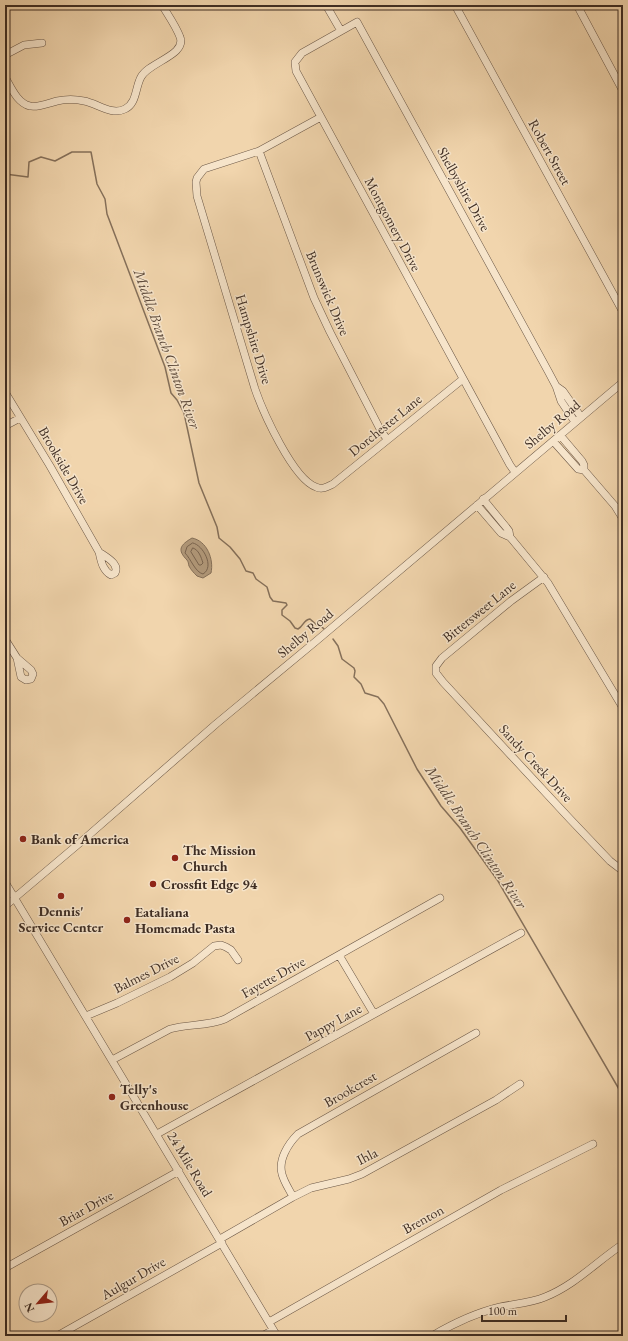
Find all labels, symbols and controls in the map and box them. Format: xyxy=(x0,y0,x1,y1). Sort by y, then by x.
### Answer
street label: Robert Street xyxy=(525,116,576,188)
street label: Shelbyshire Drive xyxy=(433,144,495,235)
street label: Montgomery Drive xyxy=(361,174,426,275)
street label: Brunswick Drive xyxy=(302,248,354,339)
water label: Middle Branch Clinton River xyxy=(129,265,206,432)
street label: Hampshire Drive xyxy=(232,292,276,387)
street label: Dorchester Lane xyxy=(345,390,426,460)
street label: Shelby Road xyxy=(520,395,584,453)
street label: Brookside Drive xyxy=(35,423,94,507)
street label: Bittersweet Lane xyxy=(439,576,520,646)
street label: Shelby Road xyxy=(273,604,337,662)
street label: Sandy Creek Drive xyxy=(495,720,577,806)
water label: Middle Branch Clinton River xyxy=(421,761,532,913)
place label: Bank of America xyxy=(31,830,130,848)
marker: Bank of America xyxy=(18,834,28,844)
place label: The Mission Church xyxy=(183,841,256,875)
marker: The Mission Church xyxy=(170,853,180,863)
place label: Crossfit Edge 94 xyxy=(161,875,258,893)
marker: Crossfit Edge 94 xyxy=(148,879,158,889)
marker: Dennis' Service Center xyxy=(56,891,66,901)
place label: Dennis' Service Center xyxy=(19,902,104,936)
place label: Eataliana Homemade Pasta xyxy=(135,903,236,937)
marker: Eataliana Homemade Pasta xyxy=(122,915,132,925)
street label: Balmes Drive xyxy=(110,949,182,997)
street label: Fayette Drive xyxy=(238,952,309,1002)
street label: Pappy Lane xyxy=(301,999,365,1045)
street label: Brookcrest xyxy=(321,1066,380,1111)
place label: Telly's Greenhouse xyxy=(120,1080,189,1114)
marker: Telly's Greenhouse xyxy=(107,1092,117,1102)
street label: 24 Mile Road xyxy=(163,1128,217,1201)
street label: Ihla xyxy=(354,1143,381,1169)
street label: Briar Drive xyxy=(56,1185,117,1230)
street label: Brenton xyxy=(399,1200,447,1238)
street label: Aulgur Drive xyxy=(97,1252,169,1304)
north arrow xyxy=(18,1283,58,1323)
scale bar xyxy=(482,1297,566,1323)
text: N xyxy=(21,1300,37,1315)
text: 100 m xyxy=(488,1303,518,1319)

